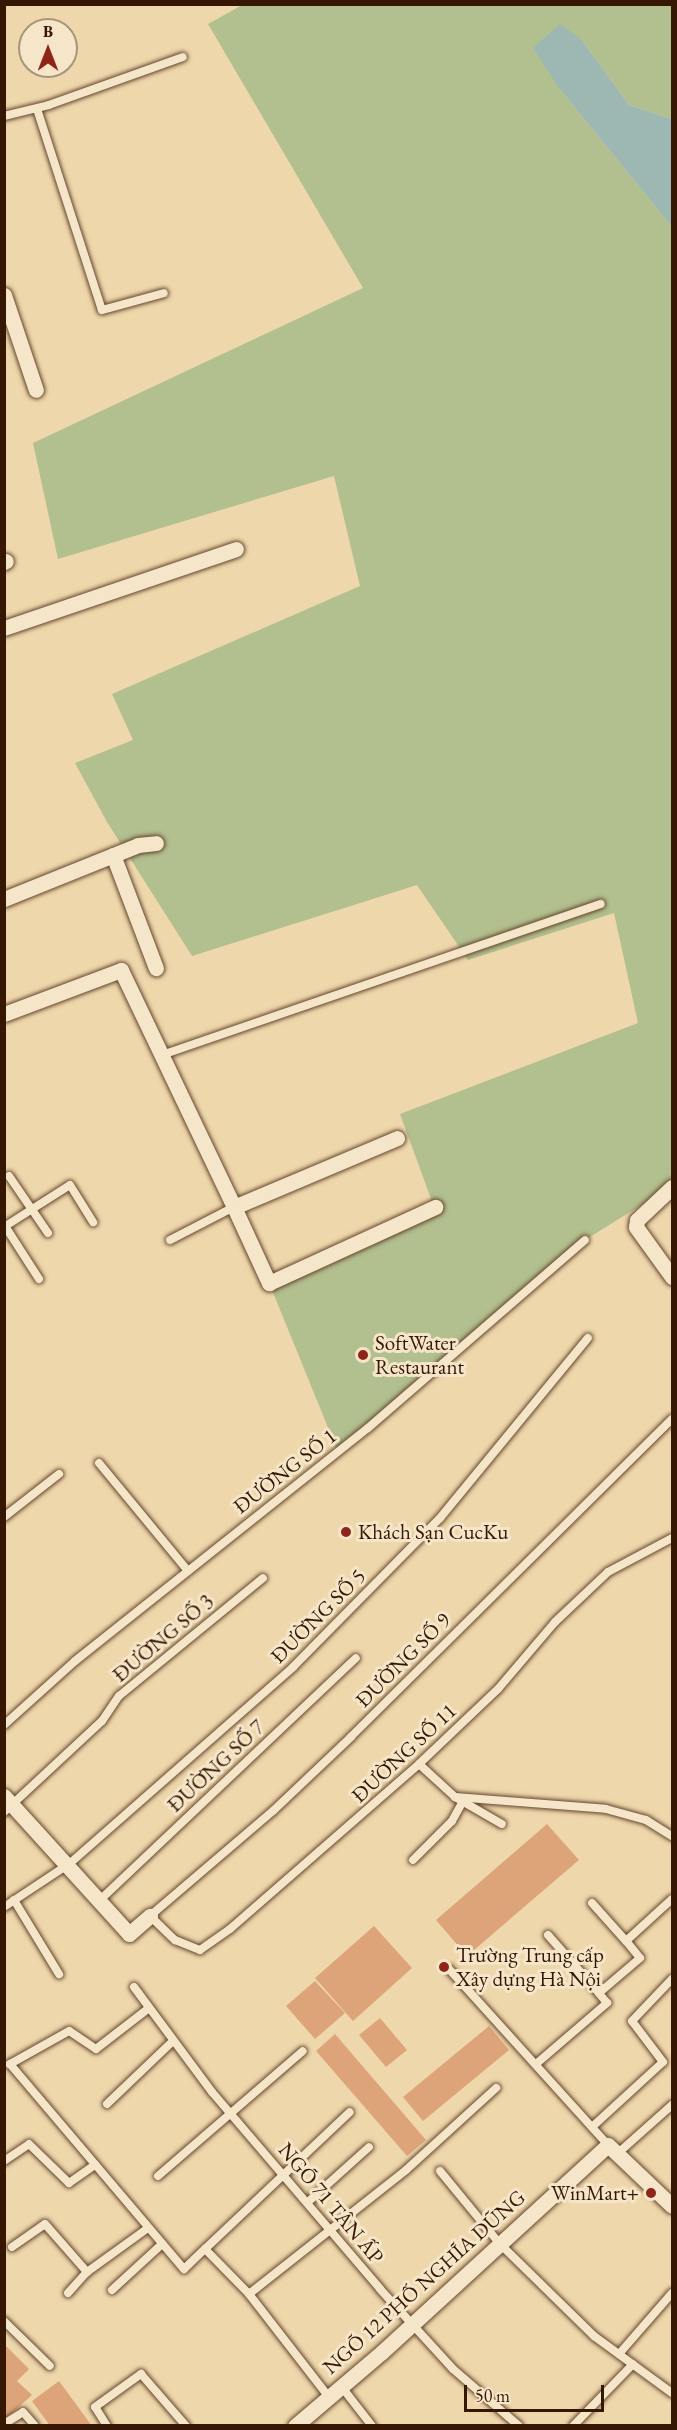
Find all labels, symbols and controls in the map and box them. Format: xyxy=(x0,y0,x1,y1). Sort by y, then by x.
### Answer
north arrow xyxy=(18,18,78,78)
text: B xyxy=(43,21,53,42)
place label: SoftWater Restaurant xyxy=(375,1330,464,1380)
marker: SoftWater Restaurant xyxy=(356,1348,370,1362)
street label: ĐƯỜNG SỐ 1 xyxy=(229,1423,341,1519)
place label: Khách Sạn CucKu xyxy=(358,1519,508,1545)
marker: Khách Sạn CucKu xyxy=(339,1525,353,1539)
street label: ĐƯỜNG SỐ 5 xyxy=(265,1563,371,1669)
street label: ĐƯỜNG SỐ 3 xyxy=(108,1589,218,1687)
street label: ĐƯỜNG SỐ 9 xyxy=(350,1607,456,1713)
street label: ĐƯỜNG SỐ 11 xyxy=(347,1698,461,1808)
street label: ĐƯỜNG SỐ 7 xyxy=(162,1715,270,1817)
place label: Trường Trung cấp Xây dựng Hà Nội xyxy=(456,1942,604,1992)
marker: Trường Trung cấp Xây dựng Hà Nội xyxy=(437,1960,451,1974)
street label: NGÕ 71 TÂN ẤP xyxy=(273,2137,389,2269)
place label: WinMart+ xyxy=(551,2180,639,2206)
street label: NGÕ 12 PHỐ NGHĨA DŨNG xyxy=(318,2184,530,2380)
marker: WinMart+ xyxy=(644,2186,658,2200)
scale bar xyxy=(467,2373,606,2411)
text: 50 m xyxy=(475,2384,510,2407)

